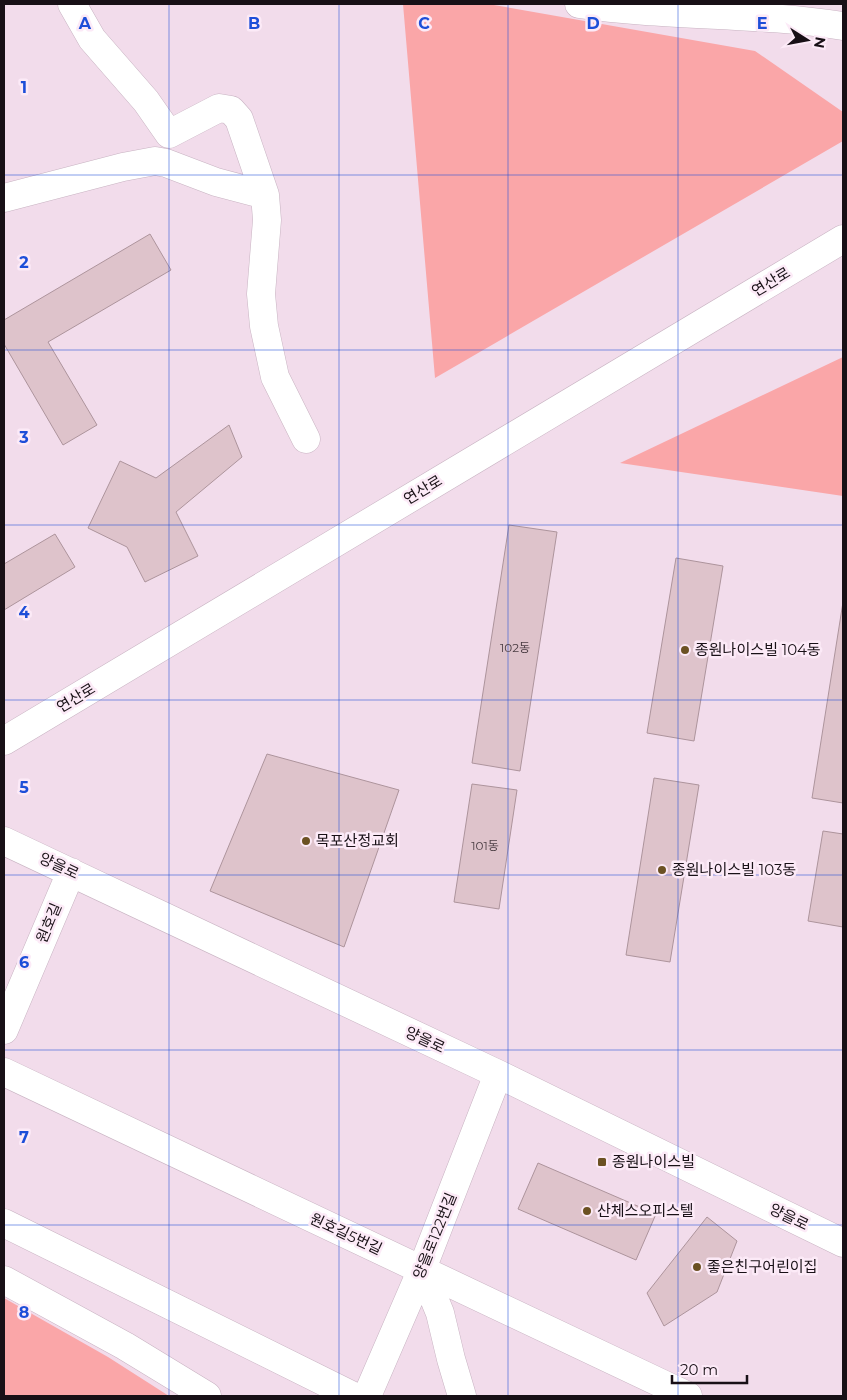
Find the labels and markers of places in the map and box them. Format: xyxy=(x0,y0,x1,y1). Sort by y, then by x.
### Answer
place label: 종원나이스빌 104동 xyxy=(695,640,821,659)
marker: 종원나이스빌 104동 xyxy=(679,644,691,656)
place label: 목포산정교회 xyxy=(316,831,399,850)
marker: 목포산정교회 xyxy=(300,835,312,847)
place label: 종원나이스빌 103동 xyxy=(672,860,796,879)
marker: 종원나이스빌 103동 xyxy=(656,864,668,876)
place label: 종원나이스빌 xyxy=(612,1152,695,1171)
marker: 종원나이스빌 xyxy=(596,1156,608,1168)
place label: 산체스오피스텔 xyxy=(597,1201,694,1220)
marker: 산체스오피스텔 xyxy=(581,1205,593,1217)
place label: 좋은친구어린이집 xyxy=(707,1257,817,1276)
marker: 좋은친구어린이집 xyxy=(691,1261,703,1273)

